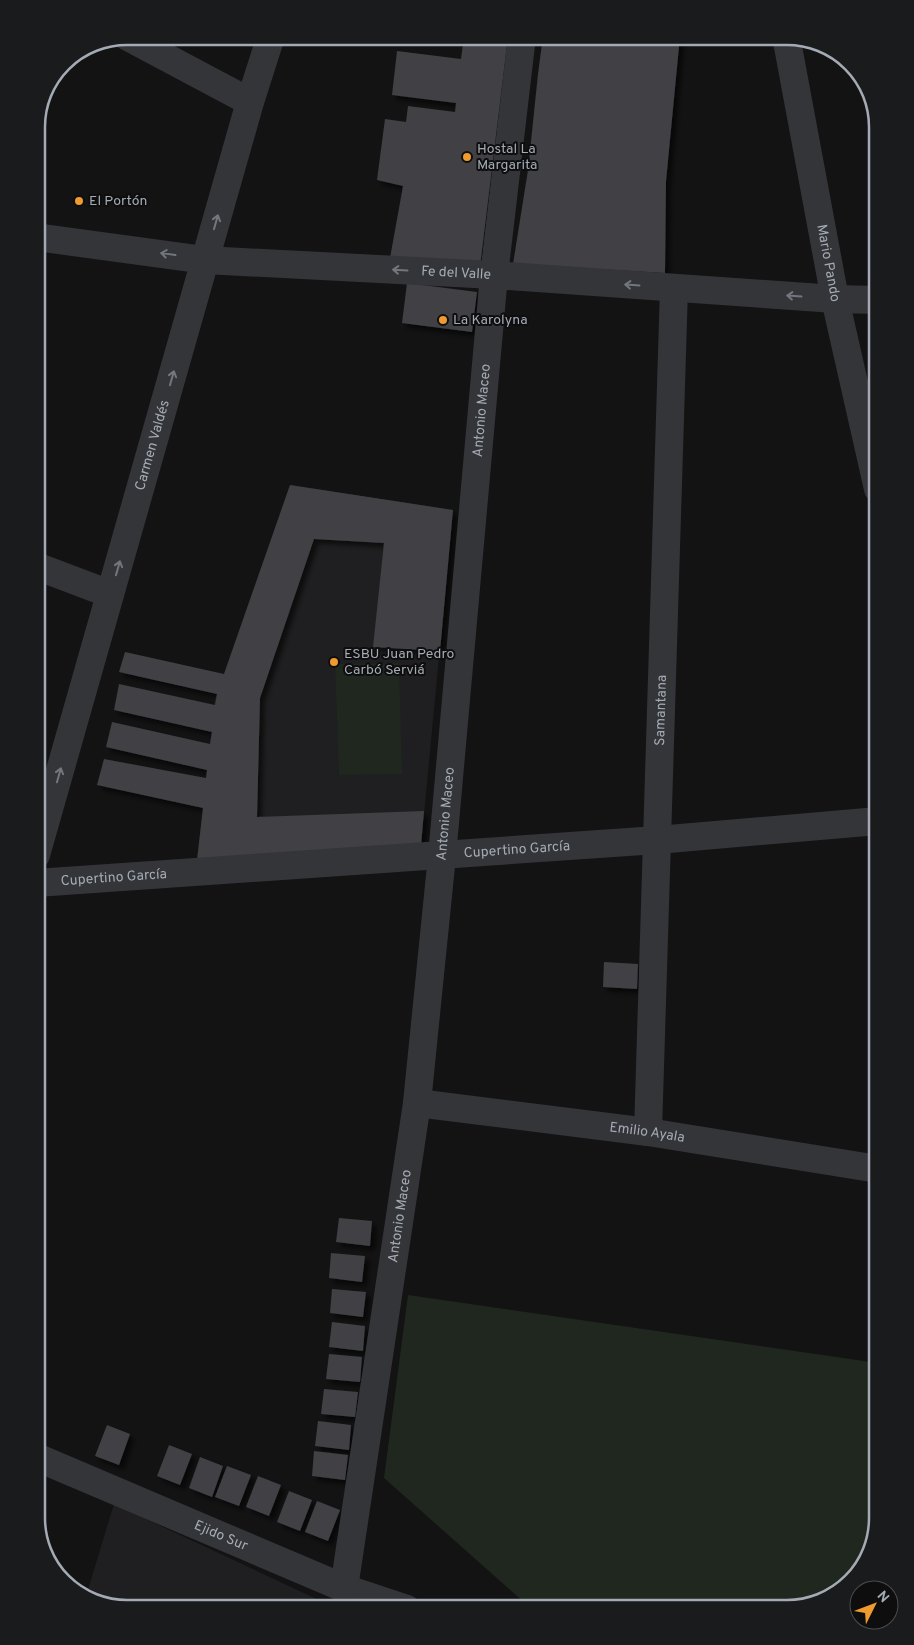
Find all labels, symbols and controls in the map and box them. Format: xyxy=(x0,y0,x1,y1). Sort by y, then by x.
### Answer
place label: Hostal La Margarita xyxy=(477,141,537,174)
marker: Hostal La Margarita xyxy=(461,151,473,163)
place label: El Portón xyxy=(89,193,147,210)
marker: El Portón xyxy=(73,195,85,207)
one-way arrow xyxy=(212,214,221,230)
street label: Mario Pando xyxy=(813,223,844,303)
one-way arrow xyxy=(160,249,176,259)
street label: Fe del Valle xyxy=(421,263,491,283)
one-way arrow xyxy=(392,266,408,275)
one-way arrow xyxy=(624,281,640,290)
one-way arrow xyxy=(786,292,802,301)
place label: La Karolyna xyxy=(453,312,528,329)
marker: La Karolyna xyxy=(437,314,449,326)
street label: Antonio Maceo xyxy=(469,363,495,458)
one-way arrow xyxy=(167,370,177,386)
street label: Carmen Valdés xyxy=(131,398,173,493)
one-way arrow xyxy=(113,560,123,576)
place label: ESBU Juan Pedro Carbó Serviá xyxy=(344,646,455,679)
marker: ESBU Juan Pedro Carbó Serviá xyxy=(328,656,340,668)
street label: Samantana xyxy=(651,674,671,746)
street label: Antonio Maceo xyxy=(433,766,458,861)
one-way arrow xyxy=(55,767,65,783)
street label: Cupertino García xyxy=(463,838,571,862)
street label: Cupertino García xyxy=(60,865,168,890)
street label: Emilio Ayala xyxy=(608,1119,686,1146)
street label: Antonio Maceo xyxy=(385,1168,415,1264)
street label: Ejido Sur xyxy=(192,1517,251,1555)
north arrow xyxy=(849,1580,899,1630)
text: N xyxy=(873,1588,892,1607)

